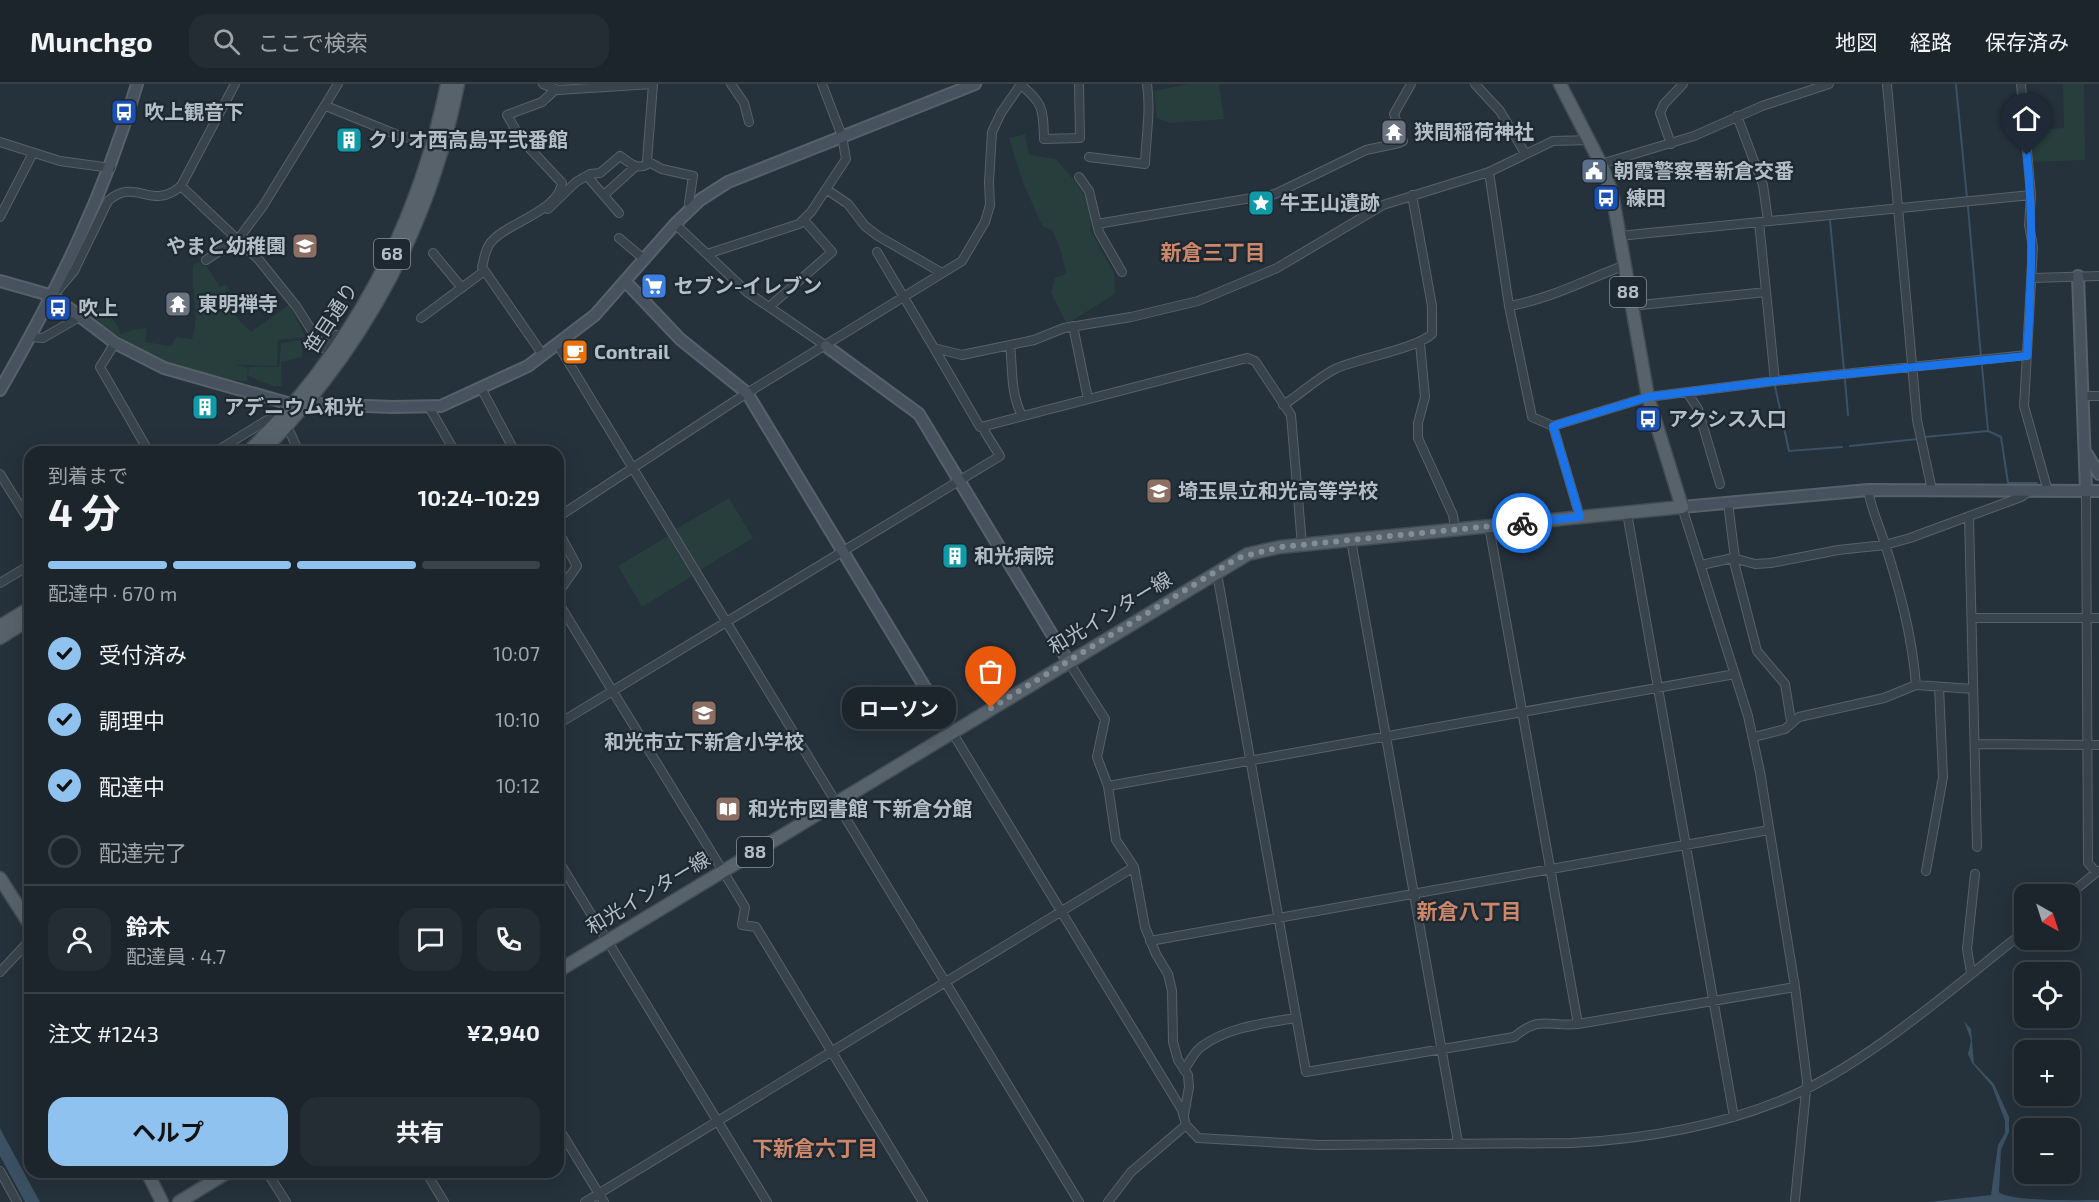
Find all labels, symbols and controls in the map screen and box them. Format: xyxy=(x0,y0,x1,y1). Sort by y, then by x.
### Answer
search box xyxy=(189,14,609,68)
text: Munchgo xyxy=(30,24,153,58)
icon: search xyxy=(210,25,243,58)
text: ここで検索 xyxy=(258,29,368,55)
text: 地図 xyxy=(1835,29,1877,54)
text: 経路 xyxy=(1910,29,1952,54)
text: 保存済み xyxy=(1985,29,2069,54)
pin xyxy=(2001,93,2052,155)
bus stop icon: 吹上観音下 xyxy=(109,97,139,127)
place label: 吹上観音下 xyxy=(144,99,244,123)
icon: home xyxy=(2010,102,2043,135)
temple icon: 狭間稲荷神社 xyxy=(1379,117,1409,147)
place label: 狭間稲荷神社 xyxy=(1414,119,1534,143)
building icon: クリオ西高島平弐番館 xyxy=(334,125,364,155)
place label: クリオ西高島平弐番館 xyxy=(368,127,568,151)
public building icon: 朝霞警察署新倉交番 xyxy=(1579,156,1609,186)
place label: 朝霞警察署新倉交番 xyxy=(1614,158,1794,182)
bus stop icon: 練田 xyxy=(1591,183,1621,213)
place label: 練田 xyxy=(1626,185,1666,209)
place icon: 牛王山遺跡 xyxy=(1246,188,1276,218)
place label: 牛王山遺跡 xyxy=(1280,190,1380,214)
school or university icon: やまと幼稚園 xyxy=(290,231,320,261)
place label: やまと幼稚園 xyxy=(166,233,286,257)
road number: 68 xyxy=(374,239,410,269)
district label: 新倉三丁目 xyxy=(1161,239,1266,264)
supermarket icon: セブン-イレブン xyxy=(639,271,669,301)
place label: セブン-イレブン xyxy=(674,273,822,297)
street label: 笹目通り xyxy=(298,277,362,358)
road number: 88 xyxy=(1610,277,1646,307)
temple icon: 東明禅寺 xyxy=(163,289,193,319)
place label: 東明禅寺 xyxy=(198,291,278,315)
bus stop icon: 吹上 xyxy=(43,293,73,323)
place label: 吹上 xyxy=(78,295,118,319)
cafe icon: Contrail xyxy=(560,337,590,367)
place label: Contrail xyxy=(594,339,670,363)
building icon: アデニウム和光 xyxy=(190,392,220,422)
place label: アデニウム和光 xyxy=(224,394,364,418)
bus stop icon: アクシス入口 xyxy=(1633,404,1663,434)
place label: アクシス入口 xyxy=(1668,406,1787,430)
text: 到着まで xyxy=(48,463,128,487)
school or university icon: 埼玉県立和光高等学校 xyxy=(1144,476,1174,506)
place label: 埼玉県立和光高等学校 xyxy=(1178,478,1378,502)
text: 10:24–10:29 xyxy=(418,484,540,510)
text: 4 分 xyxy=(48,488,120,535)
courier xyxy=(1492,493,1552,553)
icon: bike xyxy=(1506,507,1539,540)
building icon: 和光病院 xyxy=(940,541,970,571)
place label: 和光病院 xyxy=(974,543,1054,567)
street label: 和光インター線 xyxy=(1043,566,1176,658)
text: 配達中 · 670 m xyxy=(48,581,177,605)
icon: check xyxy=(48,637,81,670)
text: 受付済み xyxy=(99,641,187,667)
text: 10:07 xyxy=(493,641,540,665)
pin xyxy=(965,646,1016,708)
icon: bag xyxy=(974,655,1007,688)
callout: ローソン xyxy=(841,687,955,729)
text: ローソン xyxy=(859,696,939,720)
school or university icon: 和光市立下新倉小学校 xyxy=(689,698,719,728)
icon: check xyxy=(48,703,81,736)
text: 調理中 xyxy=(99,707,165,733)
text: 10:10 xyxy=(495,707,540,731)
place label: 和光市立下新倉小学校 xyxy=(604,729,804,753)
icon: check xyxy=(48,769,81,802)
text: 配達中 xyxy=(99,773,165,799)
text: 10:12 xyxy=(496,773,540,797)
library icon: 和光市図書館 下新倉分館 xyxy=(713,794,743,824)
place label: 和光市図書館 下新倉分館 xyxy=(748,796,972,820)
road number: 88 xyxy=(737,837,773,867)
text: 配達完了 xyxy=(99,839,187,865)
street label: 和光インター線 xyxy=(581,846,714,938)
north arrow xyxy=(2014,884,2080,950)
map controls xyxy=(2014,884,2080,1184)
district label: 新倉八丁目 xyxy=(1417,898,1522,923)
button: person xyxy=(48,908,111,971)
button: chat xyxy=(399,908,462,971)
button: phone xyxy=(477,908,540,971)
text: 鈴木 xyxy=(126,913,170,939)
text: 配達員 · 4.7 xyxy=(126,944,226,968)
button: locate xyxy=(2014,962,2080,1028)
text: ¥2,940 xyxy=(466,1019,540,1045)
text: 注文 #1243 xyxy=(48,1020,159,1046)
button: + xyxy=(2014,1040,2080,1106)
button: ヘルプ xyxy=(48,1097,288,1166)
button: 共有 xyxy=(300,1097,540,1166)
button: − xyxy=(2014,1118,2080,1184)
district label: 下新倉六丁目 xyxy=(752,1135,878,1160)

